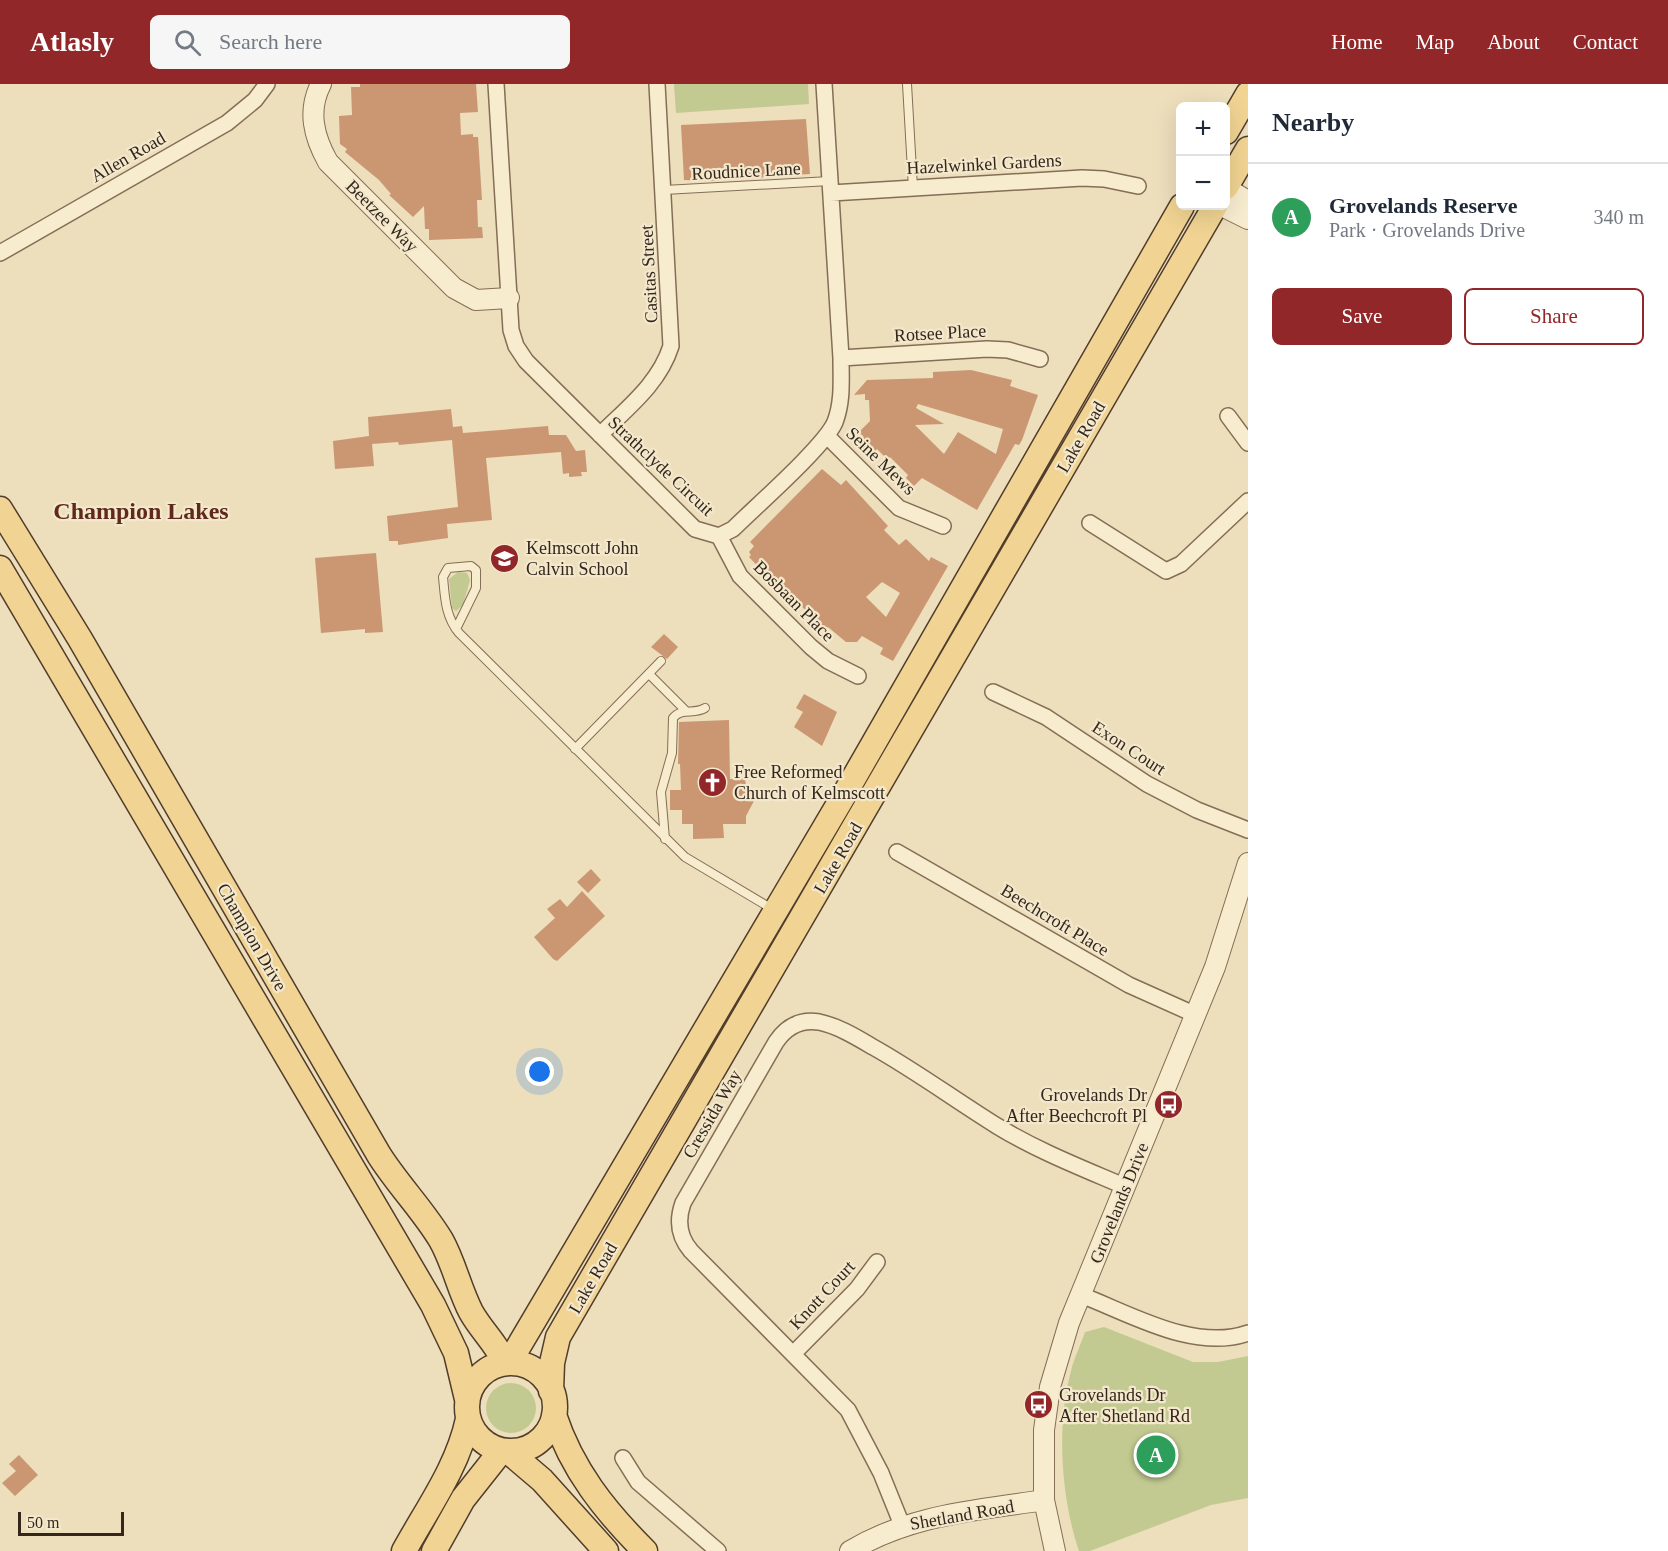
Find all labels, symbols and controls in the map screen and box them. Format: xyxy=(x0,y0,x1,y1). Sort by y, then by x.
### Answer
search box xyxy=(150,15,570,69)
text: Atlasly xyxy=(30,26,114,57)
icon: search xyxy=(171,26,204,59)
text: Search here xyxy=(219,29,322,54)
text: Home xyxy=(1331,30,1383,54)
text: Map xyxy=(1416,30,1454,54)
text: About xyxy=(1487,30,1540,54)
text: Contact xyxy=(1573,30,1638,54)
map controls xyxy=(1176,102,1230,210)
button: + xyxy=(1176,102,1230,156)
text: Nearby xyxy=(1272,108,1354,137)
street label: Allen Road xyxy=(87,128,169,186)
street label: Hazelwinkel Gardens xyxy=(906,150,1062,178)
button: − xyxy=(1176,156,1230,210)
street label: Roudnice Lane xyxy=(691,158,801,184)
street label: Beetzee Way xyxy=(342,176,422,256)
text: Grovelands Reserve xyxy=(1329,193,1517,218)
text: A xyxy=(1284,206,1299,228)
text: 340 m xyxy=(1593,206,1644,228)
text: Park · Grovelands Drive xyxy=(1329,219,1525,241)
street label: Casitas Street xyxy=(636,224,662,324)
button: Save xyxy=(1272,288,1452,345)
button: Share xyxy=(1464,288,1644,345)
street label: Rotsee Place xyxy=(893,321,987,345)
street label: Lake Road xyxy=(1053,398,1109,476)
street label: Strathclyde Circuit xyxy=(604,412,718,520)
street label: Seine Mews xyxy=(842,423,920,499)
district label: Champion Lakes xyxy=(53,498,229,524)
place label: Kelmscott John Calvin School xyxy=(526,538,639,579)
school or university icon: Kelmscott John Calvin School xyxy=(489,542,521,574)
street label: Bosbaan Place xyxy=(750,557,838,645)
street label: Exon Court xyxy=(1089,717,1169,779)
place label: Free Reformed Church of Kelmscott xyxy=(734,762,885,803)
church icon: Free Reformed Church of Kelmscott xyxy=(697,766,729,798)
street label: Lake Road xyxy=(810,819,866,897)
street label: Champion Drive xyxy=(213,880,291,994)
street label: Beechcroft Place xyxy=(997,880,1113,960)
your location xyxy=(525,1057,554,1086)
street label: Cressida Way xyxy=(679,1066,745,1162)
place label: Grovelands Dr After Beechcroft Pl xyxy=(1006,1085,1147,1126)
bus stop icon: Grovelands Dr After Beechcroft Pl xyxy=(1152,1089,1184,1121)
street label: Grovelands Drive xyxy=(1086,1140,1152,1266)
street label: Lake Road xyxy=(565,1239,621,1317)
street label: Knott Court xyxy=(785,1257,859,1333)
place label: Grovelands Dr After Shetland Rd xyxy=(1059,1385,1190,1426)
bus stop icon: Grovelands Dr After Shetland Rd xyxy=(1022,1389,1054,1421)
pin: A xyxy=(1136,1432,1176,1478)
street label: Shetland Road xyxy=(908,1496,1016,1534)
scale bar xyxy=(18,1509,124,1536)
text: 50 m xyxy=(27,1514,59,1531)

